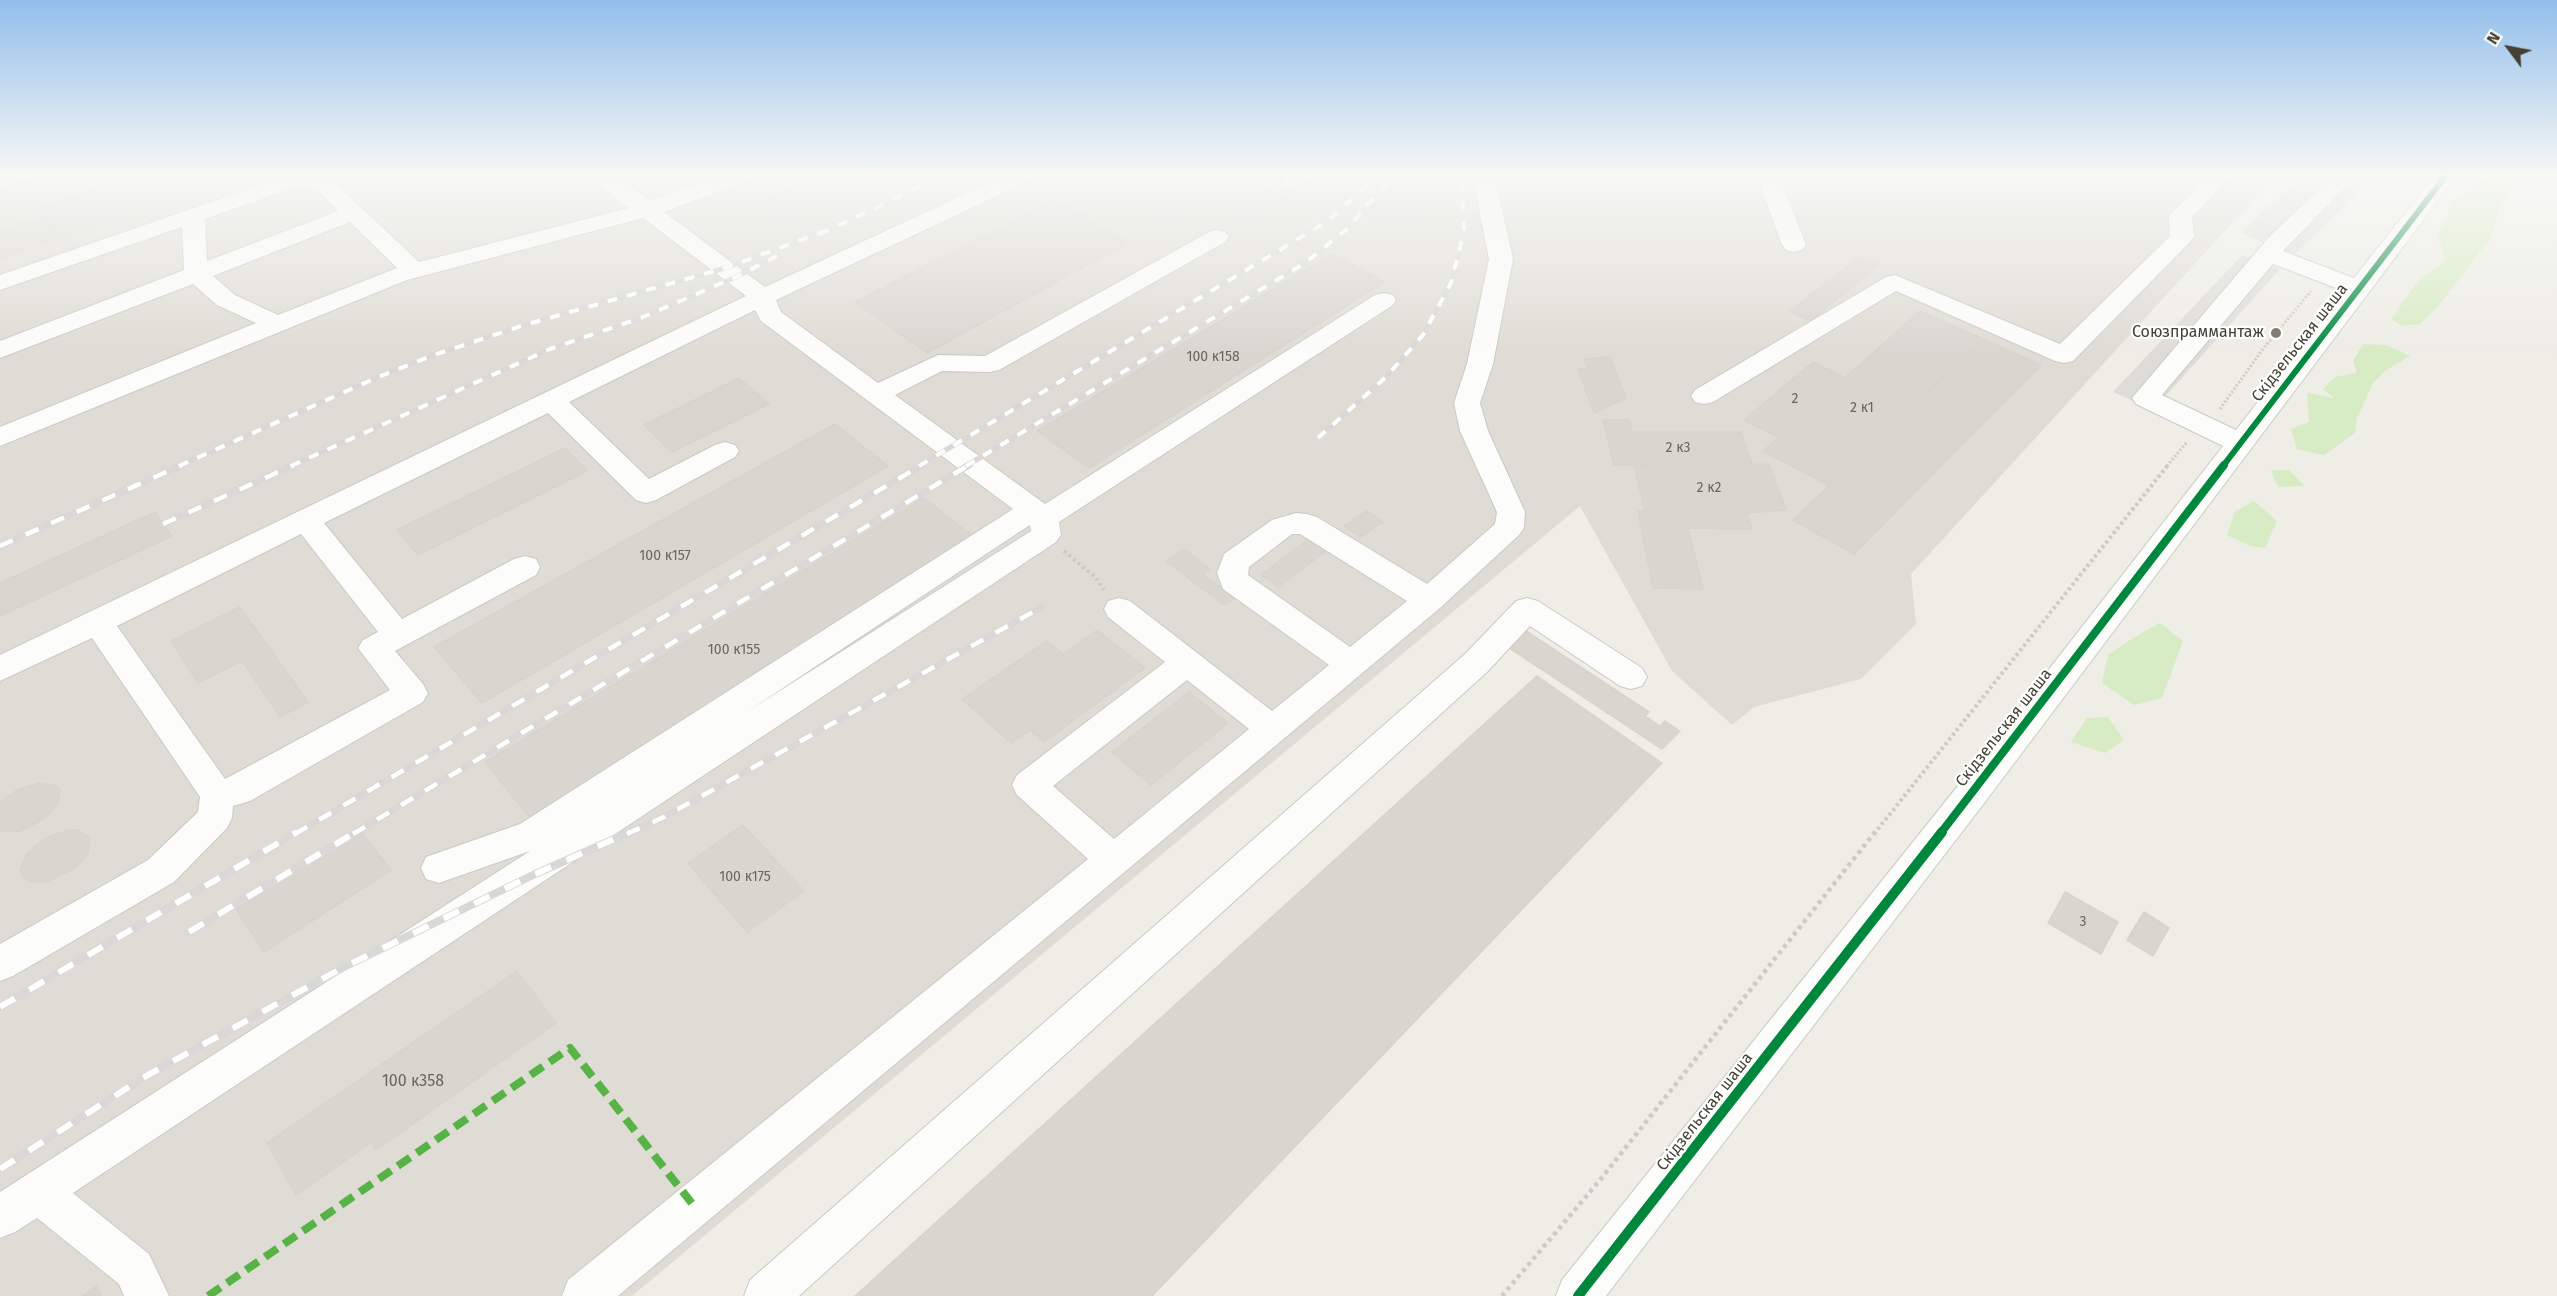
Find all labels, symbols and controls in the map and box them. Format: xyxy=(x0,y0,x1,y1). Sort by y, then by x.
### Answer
north arrow xyxy=(2479,18,2539,78)
text: N xyxy=(2482,29,2504,48)
street label: Скідзельская шаша xyxy=(2248,280,2352,406)
place label: Союзпраммантаж xyxy=(2132,323,2264,343)
marker: Союзпраммантаж xyxy=(2269,326,2283,340)
house number: 100 к158 xyxy=(1186,349,1240,365)
house number: 2 xyxy=(1792,391,1798,407)
house number: 2 к1 xyxy=(1850,400,1874,416)
house number: 2 к3 xyxy=(1666,440,1690,456)
house number: 2 к2 xyxy=(1697,480,1721,496)
house number: 100 к157 xyxy=(639,548,691,564)
house number: 100 к155 xyxy=(708,642,760,658)
street label: Скідзельская шаша xyxy=(1952,665,2056,791)
house number: 100 к175 xyxy=(719,869,771,885)
house number: 3 xyxy=(2080,914,2086,930)
street label: Скідзельская шаша xyxy=(1653,1049,1757,1175)
house number: 100 к358 xyxy=(382,1072,444,1092)

